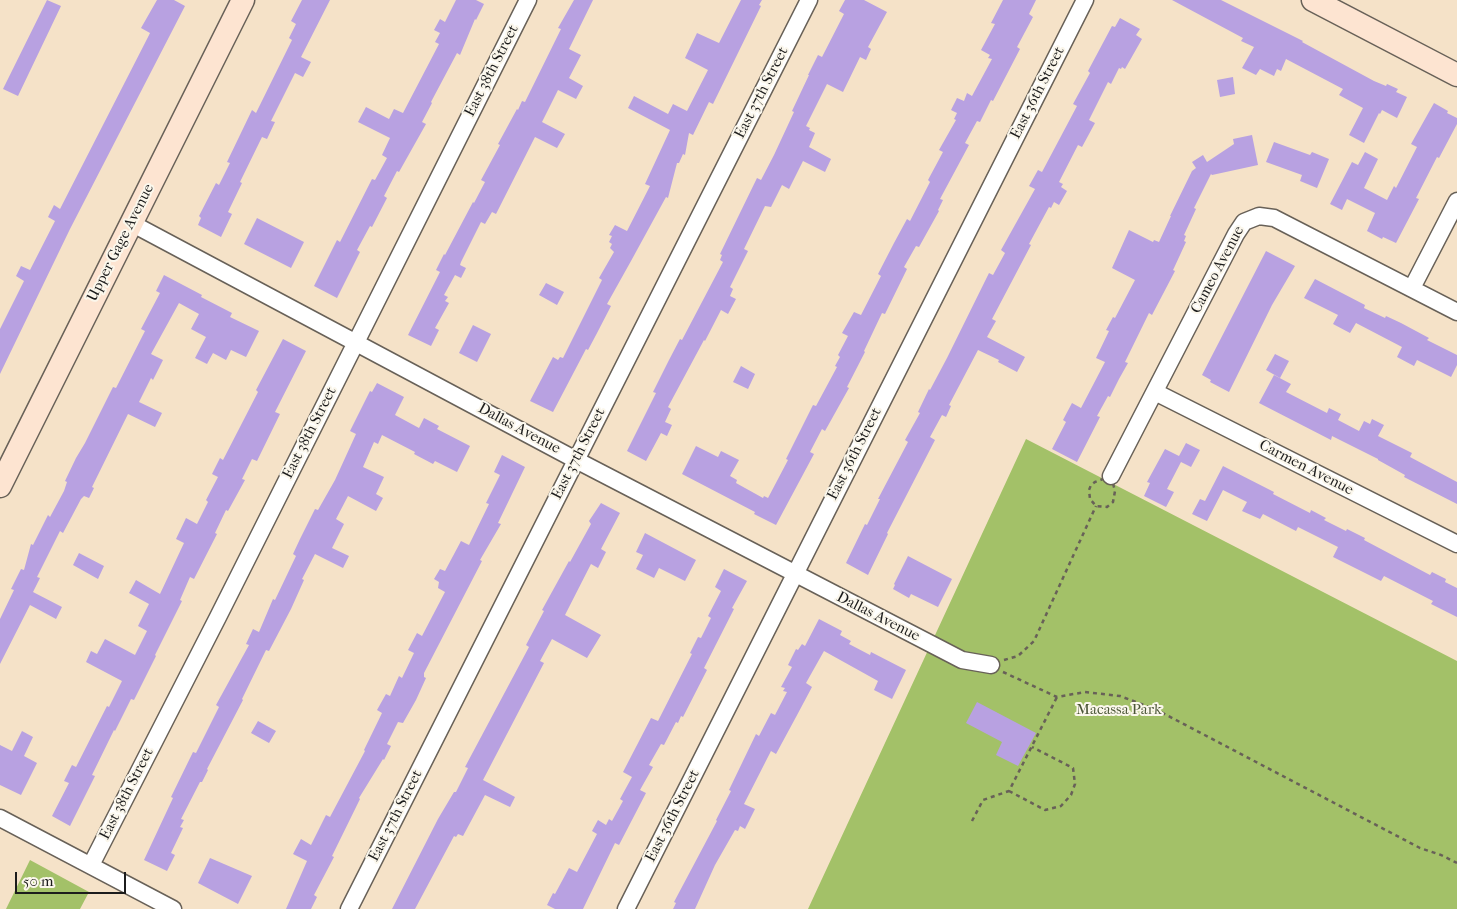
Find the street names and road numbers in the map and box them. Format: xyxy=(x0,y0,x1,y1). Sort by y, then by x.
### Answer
street label: East 38th Street xyxy=(461,22,523,120)
street label: East 37th Street xyxy=(731,44,793,142)
street label: East 36th Street xyxy=(1007,44,1069,142)
street label: Upper Gage Avenue xyxy=(84,181,158,305)
street label: Cameo Avenue xyxy=(1187,223,1249,317)
street label: East 38th Street xyxy=(279,384,341,482)
street label: Dallas Avenue xyxy=(475,400,563,458)
street label: East 37th Street xyxy=(548,405,610,503)
street label: East 36th Street xyxy=(824,405,886,503)
street label: Carmen Avenue xyxy=(1256,436,1356,500)
street label: Dallas Avenue xyxy=(833,588,923,646)
street label: East 38th Street xyxy=(96,745,158,843)
street label: East 37th Street xyxy=(365,767,427,865)
street label: East 36th Street xyxy=(642,767,704,865)

